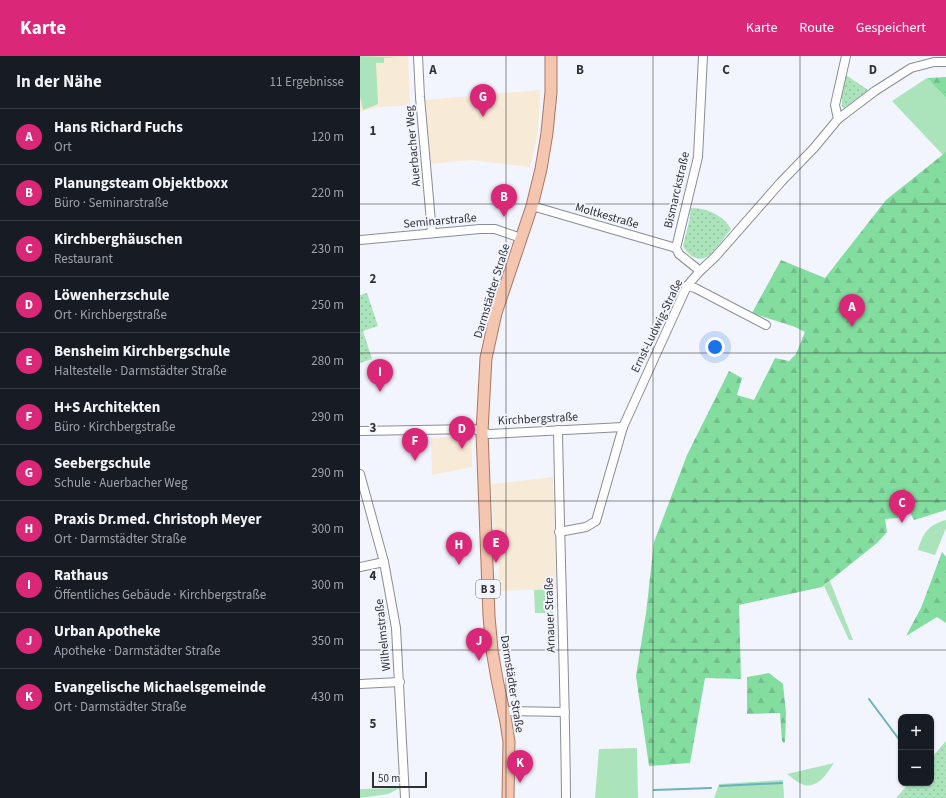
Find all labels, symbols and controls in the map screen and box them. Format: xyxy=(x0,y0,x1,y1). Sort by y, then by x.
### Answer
text: Karte xyxy=(20,15,66,42)
text: Karte xyxy=(746,18,777,38)
text: Route xyxy=(799,18,834,38)
text: Gespeichert xyxy=(856,18,926,38)
text: A xyxy=(428,61,437,79)
text: B xyxy=(576,61,584,79)
text: C xyxy=(722,61,730,79)
text: D xyxy=(869,61,877,79)
text: In der Nähe xyxy=(16,70,102,94)
text: 11 Ergebnisse xyxy=(270,73,344,91)
pin: G xyxy=(470,84,496,117)
street label: Auerbacher Weg xyxy=(401,105,425,187)
text: Hans Richard Fuchs xyxy=(54,117,183,138)
text: 1 xyxy=(370,122,377,140)
text: A xyxy=(25,128,33,146)
text: 120 m xyxy=(311,128,344,146)
text: Ort xyxy=(54,138,72,156)
street label: Bismarckstraße xyxy=(660,150,694,230)
text: Planungsteam Objektboxx xyxy=(54,173,228,194)
text: B xyxy=(25,184,33,202)
text: 220 m xyxy=(311,184,344,202)
pin: B xyxy=(491,184,517,217)
text: Büro · Seminarstraße xyxy=(54,194,168,212)
street label: Moltkestraße xyxy=(573,199,641,233)
street label: Seminarstraße xyxy=(403,209,477,233)
text: Kirchberghäuschen xyxy=(54,229,183,250)
text: C xyxy=(25,240,33,258)
text: 230 m xyxy=(311,240,344,258)
street label: Darmstädter Straße xyxy=(470,242,515,340)
text: Restaurant xyxy=(54,250,113,268)
text: 2 xyxy=(370,270,377,288)
street label: Ernst-Ludwig-Straße xyxy=(627,276,687,376)
text: Löwenherzschule xyxy=(54,285,170,306)
pin: A xyxy=(839,294,865,327)
text: D xyxy=(25,296,33,314)
text: 250 m xyxy=(311,296,344,314)
text: Ort · Kirchbergstraße xyxy=(54,306,167,324)
your location xyxy=(705,337,725,357)
text: Bensheim Kirchbergschule xyxy=(54,341,230,362)
text: E xyxy=(25,352,33,370)
text: 280 m xyxy=(311,352,344,370)
pin: I xyxy=(367,359,393,392)
text: Haltestelle · Darmstädter Straße xyxy=(54,362,227,380)
text: H+S Architekten xyxy=(54,397,160,418)
text: F xyxy=(26,408,32,426)
text: 290 m xyxy=(311,408,344,426)
street label: Kirchbergstraße xyxy=(497,408,579,430)
pin: D xyxy=(449,416,475,449)
text: Büro · Kirchbergstraße xyxy=(54,418,176,436)
text: 3 xyxy=(370,419,377,437)
pin: F xyxy=(402,428,428,461)
text: Seebergschule xyxy=(54,453,151,474)
text: G xyxy=(25,464,33,482)
text: 290 m xyxy=(311,464,344,482)
text: Schule · Auerbacher Weg xyxy=(54,474,187,492)
pin: C xyxy=(889,490,915,523)
text: Praxis Dr.med. Christoph Meyer xyxy=(54,509,262,530)
text: H xyxy=(25,520,33,538)
text: 300 m xyxy=(311,520,344,538)
text: Ort · Darmstädter Straße xyxy=(54,530,186,548)
pin: E xyxy=(483,530,509,563)
pin: H xyxy=(446,532,472,565)
text: Rathaus xyxy=(54,565,108,586)
text: 4 xyxy=(370,567,377,585)
text: I xyxy=(27,576,31,594)
text: 300 m xyxy=(311,576,344,594)
street label: Arnauer Straße xyxy=(540,577,560,653)
road number: B 3 xyxy=(476,580,500,598)
text: Öffentliches Gebäude · Kirchbergstraße xyxy=(54,586,266,604)
street label: Wilhelmstraße xyxy=(371,598,395,672)
text: Urban Apotheke xyxy=(54,621,161,642)
pin: J xyxy=(466,628,492,661)
text: J xyxy=(26,632,32,650)
text: 350 m xyxy=(311,632,344,650)
street label: Darmstädter Straße xyxy=(496,634,528,734)
text: Apotheke · Darmstädter Straße xyxy=(54,642,221,660)
text: Evangelische Michaelsgemeinde xyxy=(54,677,266,698)
text: K xyxy=(25,688,33,706)
text: 430 m xyxy=(311,688,344,706)
text: Ort · Darmstädter Straße xyxy=(54,698,186,716)
map controls xyxy=(898,714,934,786)
button: + xyxy=(898,714,934,750)
text: 5 xyxy=(370,715,377,733)
pin: K xyxy=(507,750,533,783)
button: − xyxy=(898,750,934,786)
scale bar xyxy=(372,770,427,789)
text: 50 m xyxy=(378,771,400,786)

